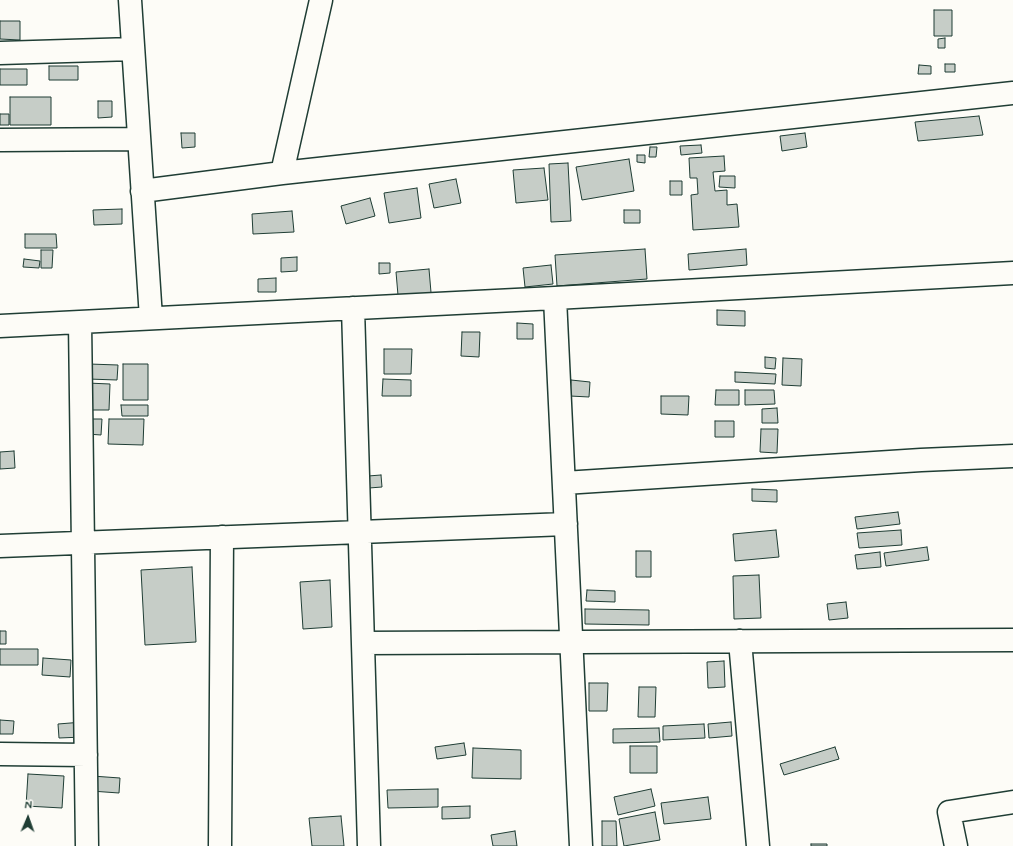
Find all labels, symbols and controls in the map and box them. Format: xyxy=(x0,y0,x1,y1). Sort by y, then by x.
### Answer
north arrow xyxy=(8,798,48,838)
text: N xyxy=(25,799,32,813)

